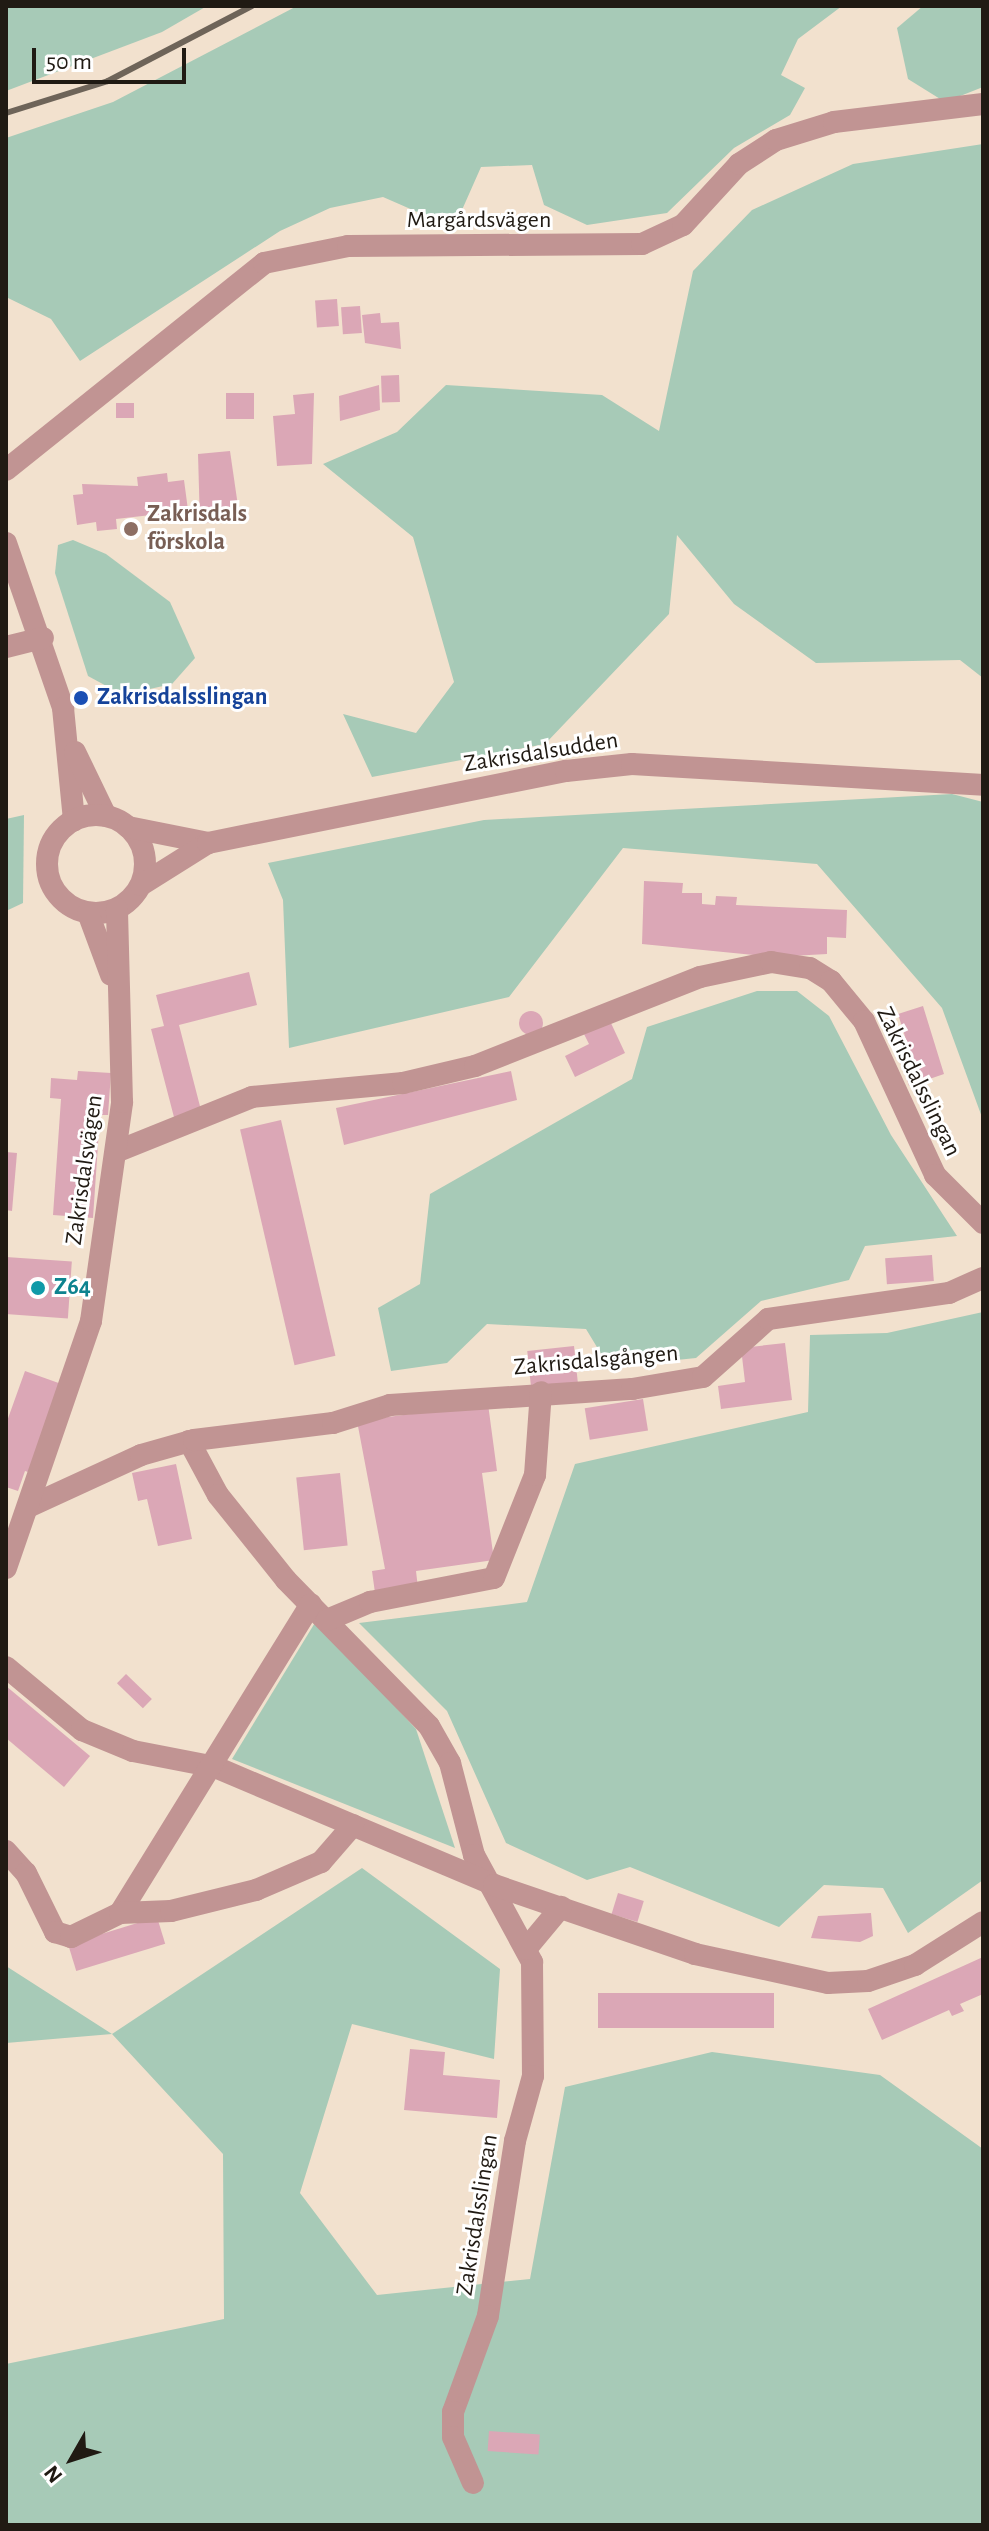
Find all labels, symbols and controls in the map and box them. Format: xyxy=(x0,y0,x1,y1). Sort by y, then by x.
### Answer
scale bar xyxy=(36,32,190,82)
text: 50 m xyxy=(46,50,92,74)
street label: Margårdsvägen xyxy=(407,207,551,235)
place label: Zakrisdals förskola xyxy=(147,501,247,557)
marker: Zakrisdals förskola xyxy=(122,520,140,538)
place label: Zakrisdalsslingan xyxy=(97,684,267,712)
marker: Zakrisdalsslingan xyxy=(72,689,90,707)
street label: Zakrisdalsudden xyxy=(462,727,620,779)
street label: Zakrisdalsslingan xyxy=(869,1002,967,1162)
street label: Zakrisdalsvägen xyxy=(60,1093,110,1247)
place label: Z64 xyxy=(54,1274,91,1302)
marker: Z64 xyxy=(29,1279,47,1297)
street label: Zakrisdalsgången xyxy=(512,1339,680,1383)
street label: Zakrisdalsslingan xyxy=(451,2132,505,2298)
north arrow xyxy=(32,2419,112,2499)
text: N xyxy=(40,2461,67,2487)

